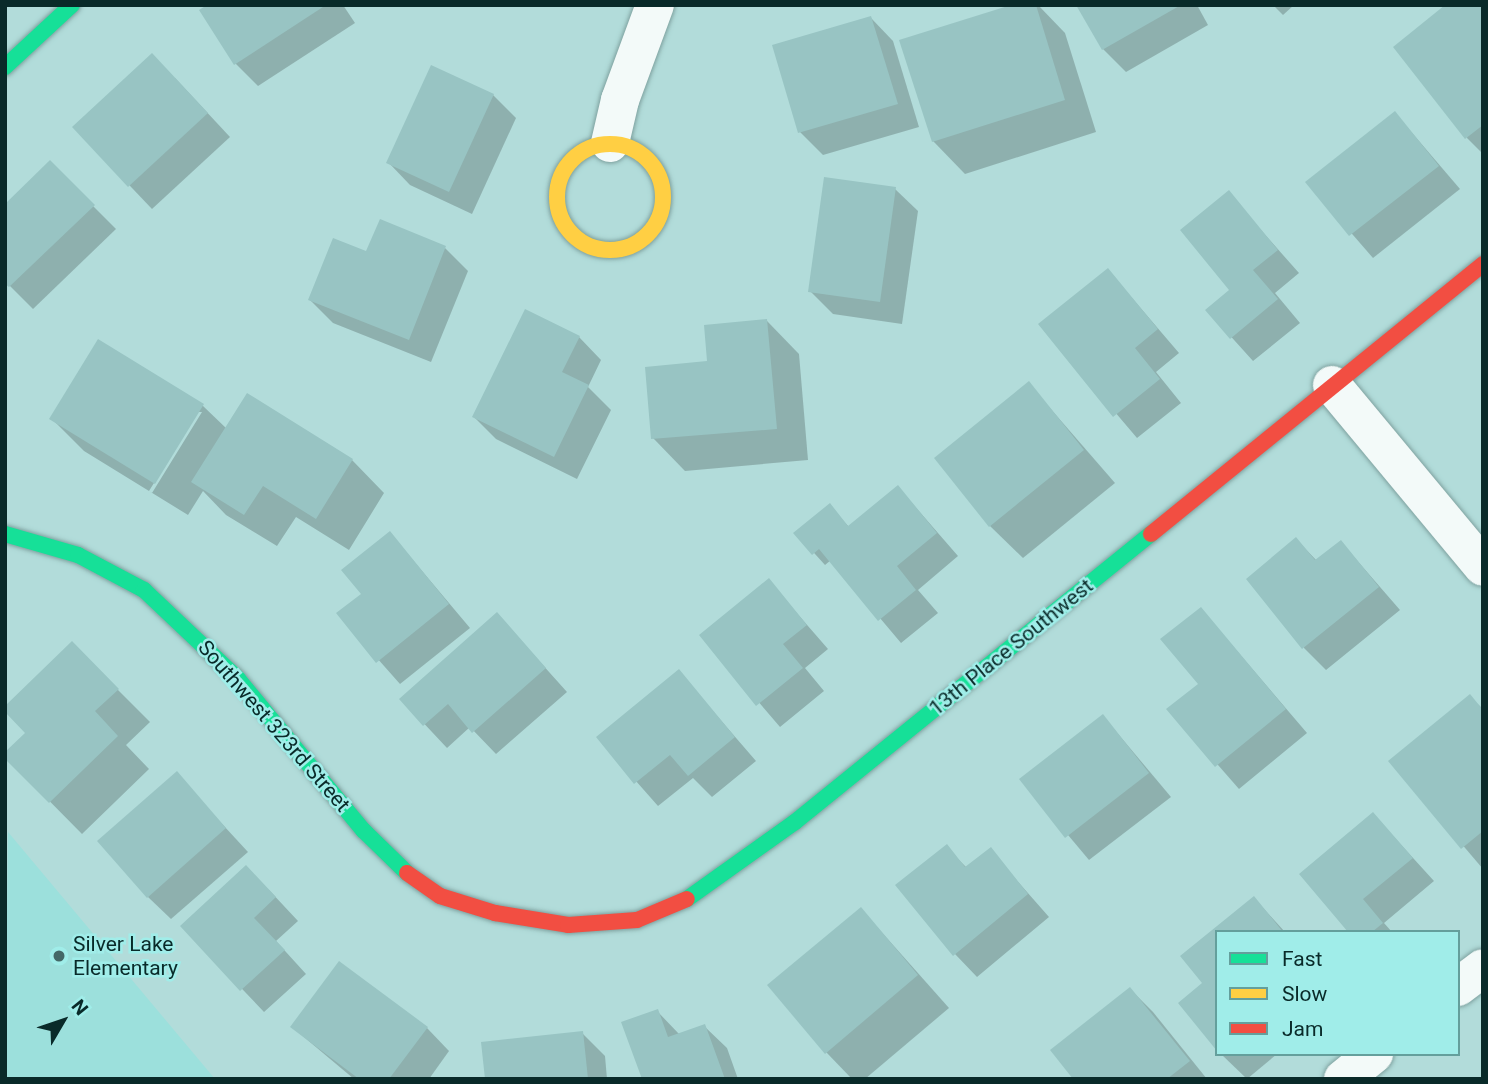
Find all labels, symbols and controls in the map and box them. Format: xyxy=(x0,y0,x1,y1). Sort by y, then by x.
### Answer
street label: 13th Place Southwest xyxy=(924,573,1098,721)
street label: Southwest 323rd Street xyxy=(193,635,355,817)
legend xyxy=(1215,930,1460,1056)
place label: Silver Lake Elementary xyxy=(73,931,178,981)
text: Fast xyxy=(1282,947,1322,971)
marker: Silver Lake Elementary xyxy=(51,948,67,964)
text: Slow xyxy=(1282,982,1327,1006)
north arrow xyxy=(28,986,98,1056)
text: N xyxy=(67,995,93,1020)
text: Jam xyxy=(1282,1017,1323,1041)

